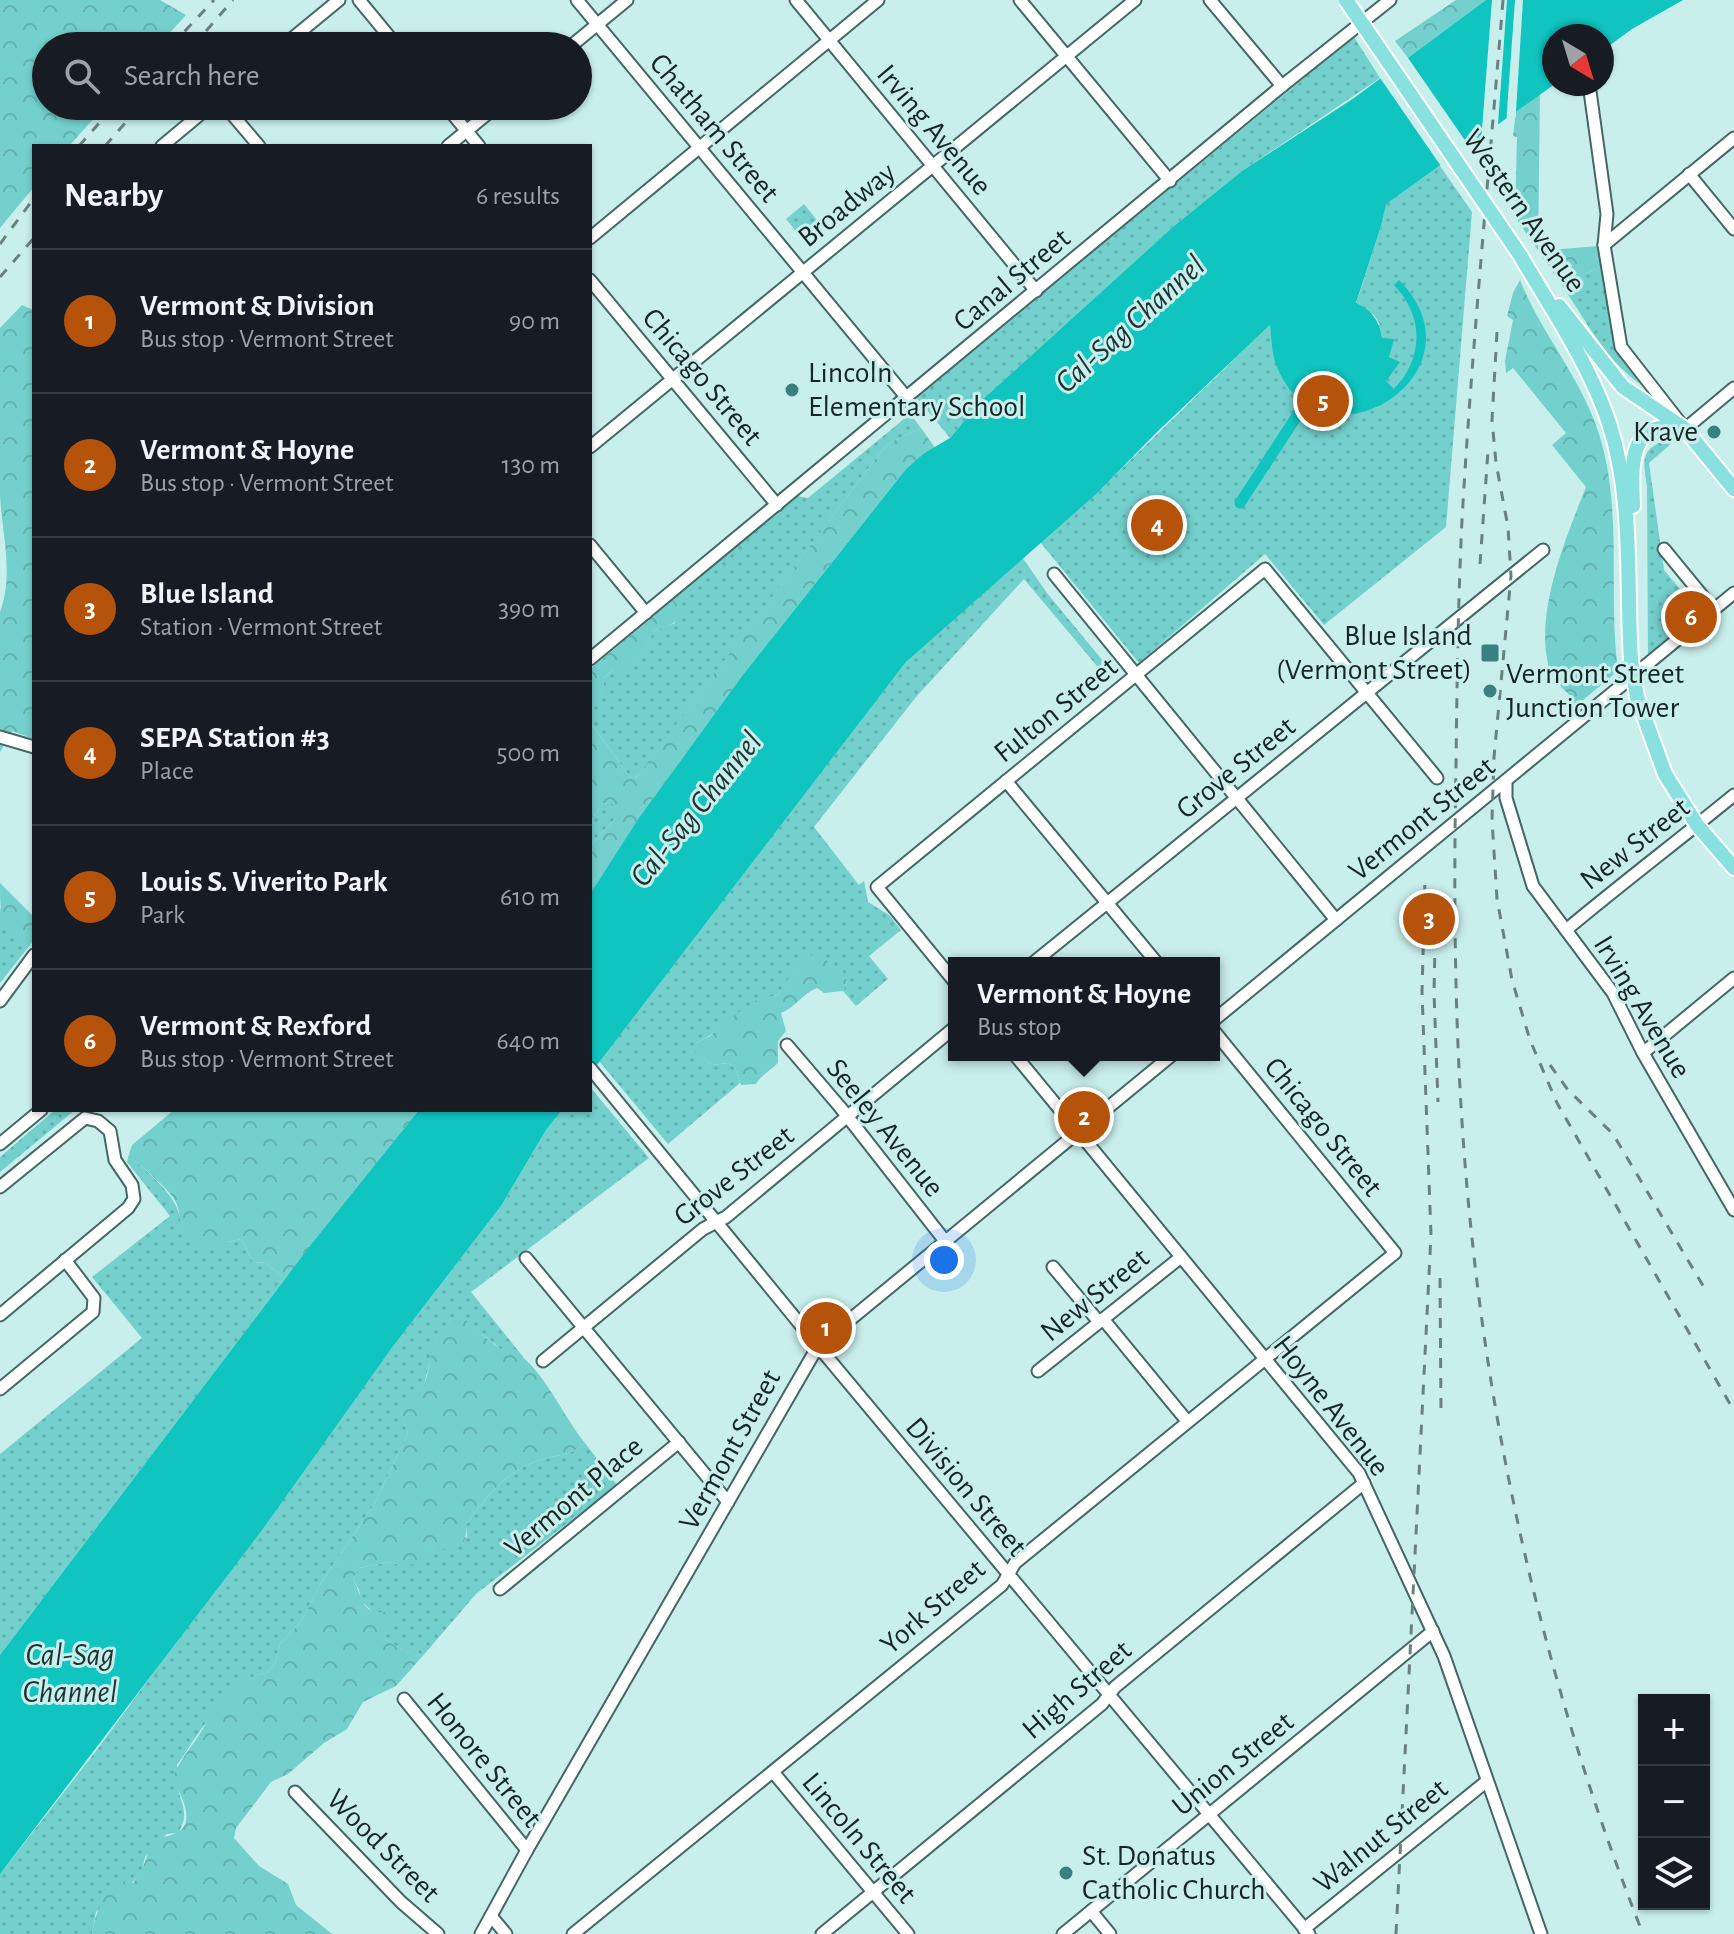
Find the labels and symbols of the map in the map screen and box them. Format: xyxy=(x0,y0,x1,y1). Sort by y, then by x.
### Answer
north arrow xyxy=(1542,24,1614,96)
street label: Chatham Street xyxy=(644,48,785,208)
street label: Irving Avenue xyxy=(871,59,997,201)
street label: Western Avenue xyxy=(1457,124,1591,298)
street label: Broadway xyxy=(793,157,901,253)
street label: Canal Street xyxy=(948,223,1076,337)
water label: Cal-Sag Channel xyxy=(1049,249,1211,399)
street label: Chicago Street xyxy=(636,303,768,452)
place label: Lincoln Elementary School xyxy=(808,358,1026,422)
pin: 5 xyxy=(1297,371,1349,431)
marker: Lincoln Elementary School xyxy=(783,381,801,399)
place label: Krave xyxy=(1633,417,1698,447)
marker: Krave xyxy=(1705,423,1723,441)
pin: 4 xyxy=(1131,495,1183,555)
pin: 6 xyxy=(1665,587,1717,647)
place label: Blue Island (Vermont Street) xyxy=(1276,621,1472,685)
marker: Blue Island (Vermont Street) xyxy=(1479,642,1501,664)
street label: Fulton Street xyxy=(989,651,1124,769)
place label: Vermont Street Junction Tower xyxy=(1506,659,1685,723)
marker: Vermont Street Junction Tower xyxy=(1481,682,1499,700)
street label: Grove Street xyxy=(1171,711,1301,825)
water label: Cal-Sag Channel xyxy=(624,726,768,892)
street label: Vermont Street xyxy=(1343,751,1501,887)
street label: New Street xyxy=(1575,792,1696,896)
pin: 3 xyxy=(1403,889,1455,949)
street label: Irving Avenue xyxy=(1588,931,1696,1083)
street label: Chicago Street xyxy=(1258,1052,1388,1202)
street label: Seeley Avenue xyxy=(821,1053,949,1203)
pin: 2 xyxy=(1058,1087,1110,1147)
street label: Grove Street xyxy=(668,1120,800,1232)
your location xyxy=(924,1240,964,1280)
street label: New Street xyxy=(1035,1242,1155,1347)
pin: 1 xyxy=(800,1298,852,1358)
street label: Hoyne Avenue xyxy=(1267,1330,1395,1482)
street label: Vermont Street xyxy=(674,1364,787,1535)
street label: Division Street xyxy=(900,1412,1033,1562)
street label: Vermont Place xyxy=(499,1431,649,1563)
street label: York Street xyxy=(875,1554,991,1660)
street label: High Street xyxy=(1017,1635,1138,1745)
water label: Cal-Sag Channel xyxy=(23,1639,118,1708)
street label: Honore Street xyxy=(421,1687,547,1833)
street label: Union Street xyxy=(1167,1706,1300,1822)
street label: Lincoln Street xyxy=(796,1767,922,1909)
street label: Walnut Street xyxy=(1308,1773,1454,1899)
street label: Wood Street xyxy=(321,1784,446,1909)
place label: St. Donatus Catholic Church xyxy=(1082,1841,1266,1905)
marker: St. Donatus Catholic Church xyxy=(1057,1864,1075,1882)

